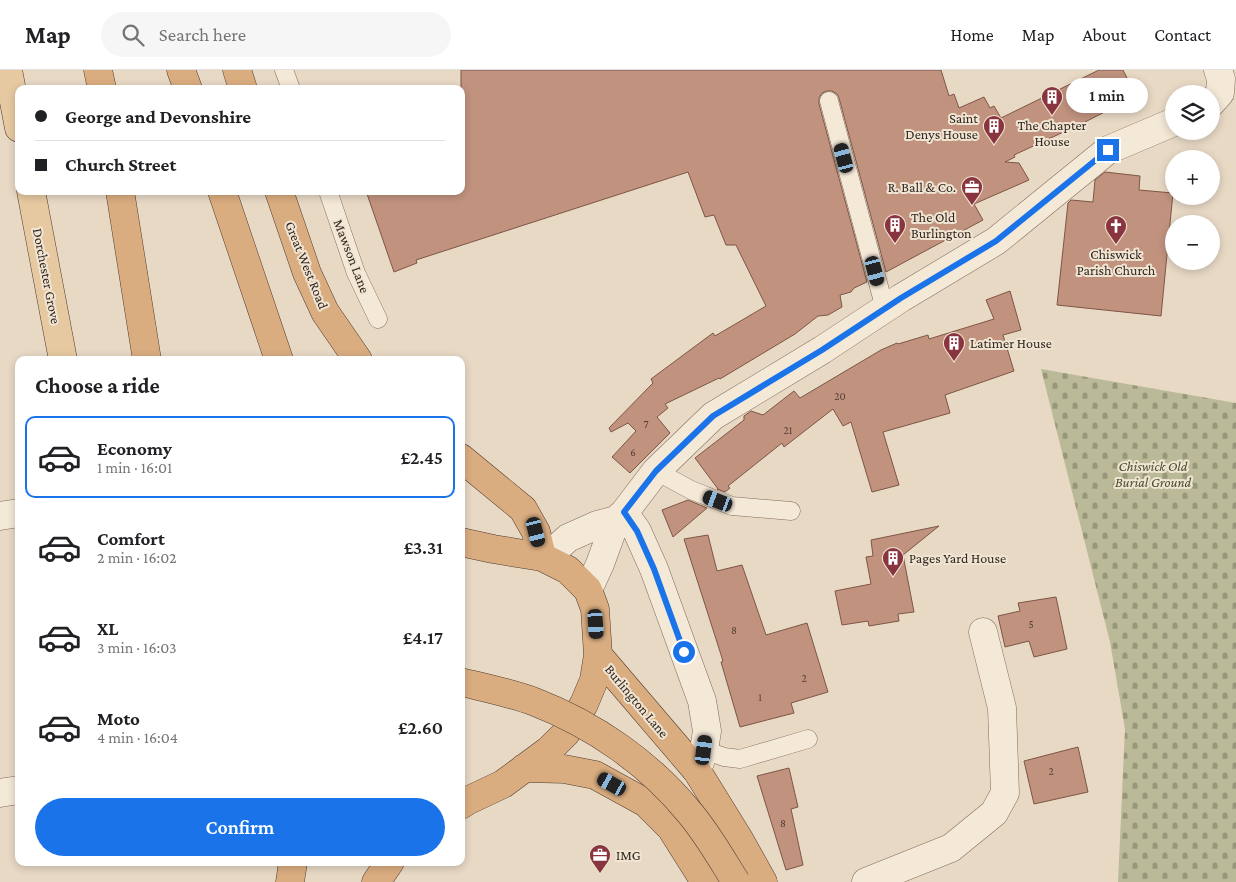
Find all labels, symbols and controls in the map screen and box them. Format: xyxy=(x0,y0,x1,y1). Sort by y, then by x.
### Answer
search box xyxy=(101,12,451,57)
text: Map xyxy=(25,21,71,48)
icon: search xyxy=(119,21,147,49)
text: Search here xyxy=(159,24,246,45)
text: Home xyxy=(951,25,994,45)
text: Map xyxy=(1022,25,1054,45)
text: About xyxy=(1082,25,1126,45)
text: Contact xyxy=(1154,25,1211,45)
callout: 1 min xyxy=(1067,78,1149,112)
building icon: The Chapter House xyxy=(1040,85,1064,116)
map controls xyxy=(1165,85,1220,270)
button: layers xyxy=(1165,85,1220,140)
text: 1 min xyxy=(1089,87,1125,104)
text: George and Devonshire xyxy=(65,106,251,127)
place label: Saint Denys House xyxy=(905,110,978,142)
building icon: Saint Denys House xyxy=(982,114,1006,145)
place label: The Chapter House xyxy=(1017,117,1087,149)
route end xyxy=(1097,139,1119,161)
car xyxy=(832,142,855,174)
button: + xyxy=(1165,150,1220,205)
text: Church Street xyxy=(65,154,176,175)
office icon: R. Ball & Co. xyxy=(960,175,984,206)
place label: R. Ball & Co. xyxy=(888,179,956,195)
place label: The Old Burlington xyxy=(911,209,972,241)
building icon: The Old Burlington xyxy=(883,213,907,244)
church icon: Chiswick Parish Church xyxy=(1104,214,1128,245)
button: − xyxy=(1165,215,1220,270)
street label: Mawson Lane xyxy=(331,217,373,295)
street label: Great West Road xyxy=(282,219,332,312)
street label: Dorchester Grove xyxy=(30,227,64,325)
place label: Chiswick Parish Church xyxy=(1077,246,1156,278)
car xyxy=(863,255,886,287)
building icon: Latimer House xyxy=(942,331,966,362)
place label: Latimer House xyxy=(970,335,1052,351)
text: Choose a ride xyxy=(35,373,160,398)
house number: 20 xyxy=(834,390,846,402)
house number: 7 xyxy=(643,418,649,430)
house number: 21 xyxy=(784,424,793,436)
icon: car xyxy=(37,435,82,480)
text: Economy xyxy=(97,438,172,459)
house number: 6 xyxy=(630,446,636,458)
text: £2.45 xyxy=(400,447,443,468)
park label: Chiswick Old Burial Ground xyxy=(1115,458,1191,490)
text: 1 min · 16:01 xyxy=(97,459,172,476)
car xyxy=(701,489,734,513)
car xyxy=(525,516,546,548)
icon: car xyxy=(37,525,82,570)
text: Comfort xyxy=(97,528,165,549)
text: £3.31 xyxy=(404,537,443,558)
building icon: Pages Yard House xyxy=(881,546,905,577)
text: 2 min · 16:02 xyxy=(97,549,177,566)
place label: Pages Yard House xyxy=(909,550,1006,566)
car xyxy=(587,609,604,639)
icon: car xyxy=(37,615,82,660)
text: XL xyxy=(97,618,119,639)
house number: 5 xyxy=(1028,618,1034,630)
house number: 8 xyxy=(731,624,737,636)
text: £4.17 xyxy=(403,627,443,648)
text: 3 min · 16:03 xyxy=(97,639,177,656)
route start xyxy=(673,641,695,663)
street label: Burlington Lane xyxy=(602,661,672,741)
house number: 2 xyxy=(801,672,807,684)
house number: 1 xyxy=(758,691,762,703)
icon: car xyxy=(37,705,82,750)
text: Moto xyxy=(97,708,140,729)
text: £2.60 xyxy=(398,717,443,738)
text: 4 min · 16:04 xyxy=(97,729,178,746)
car xyxy=(694,734,713,766)
house number: 2 xyxy=(1048,765,1054,777)
car xyxy=(595,770,628,798)
button: Confirm xyxy=(35,798,445,856)
house number: 8 xyxy=(780,817,786,829)
office icon: IMG xyxy=(588,843,612,874)
place label: IMG xyxy=(616,847,641,863)

